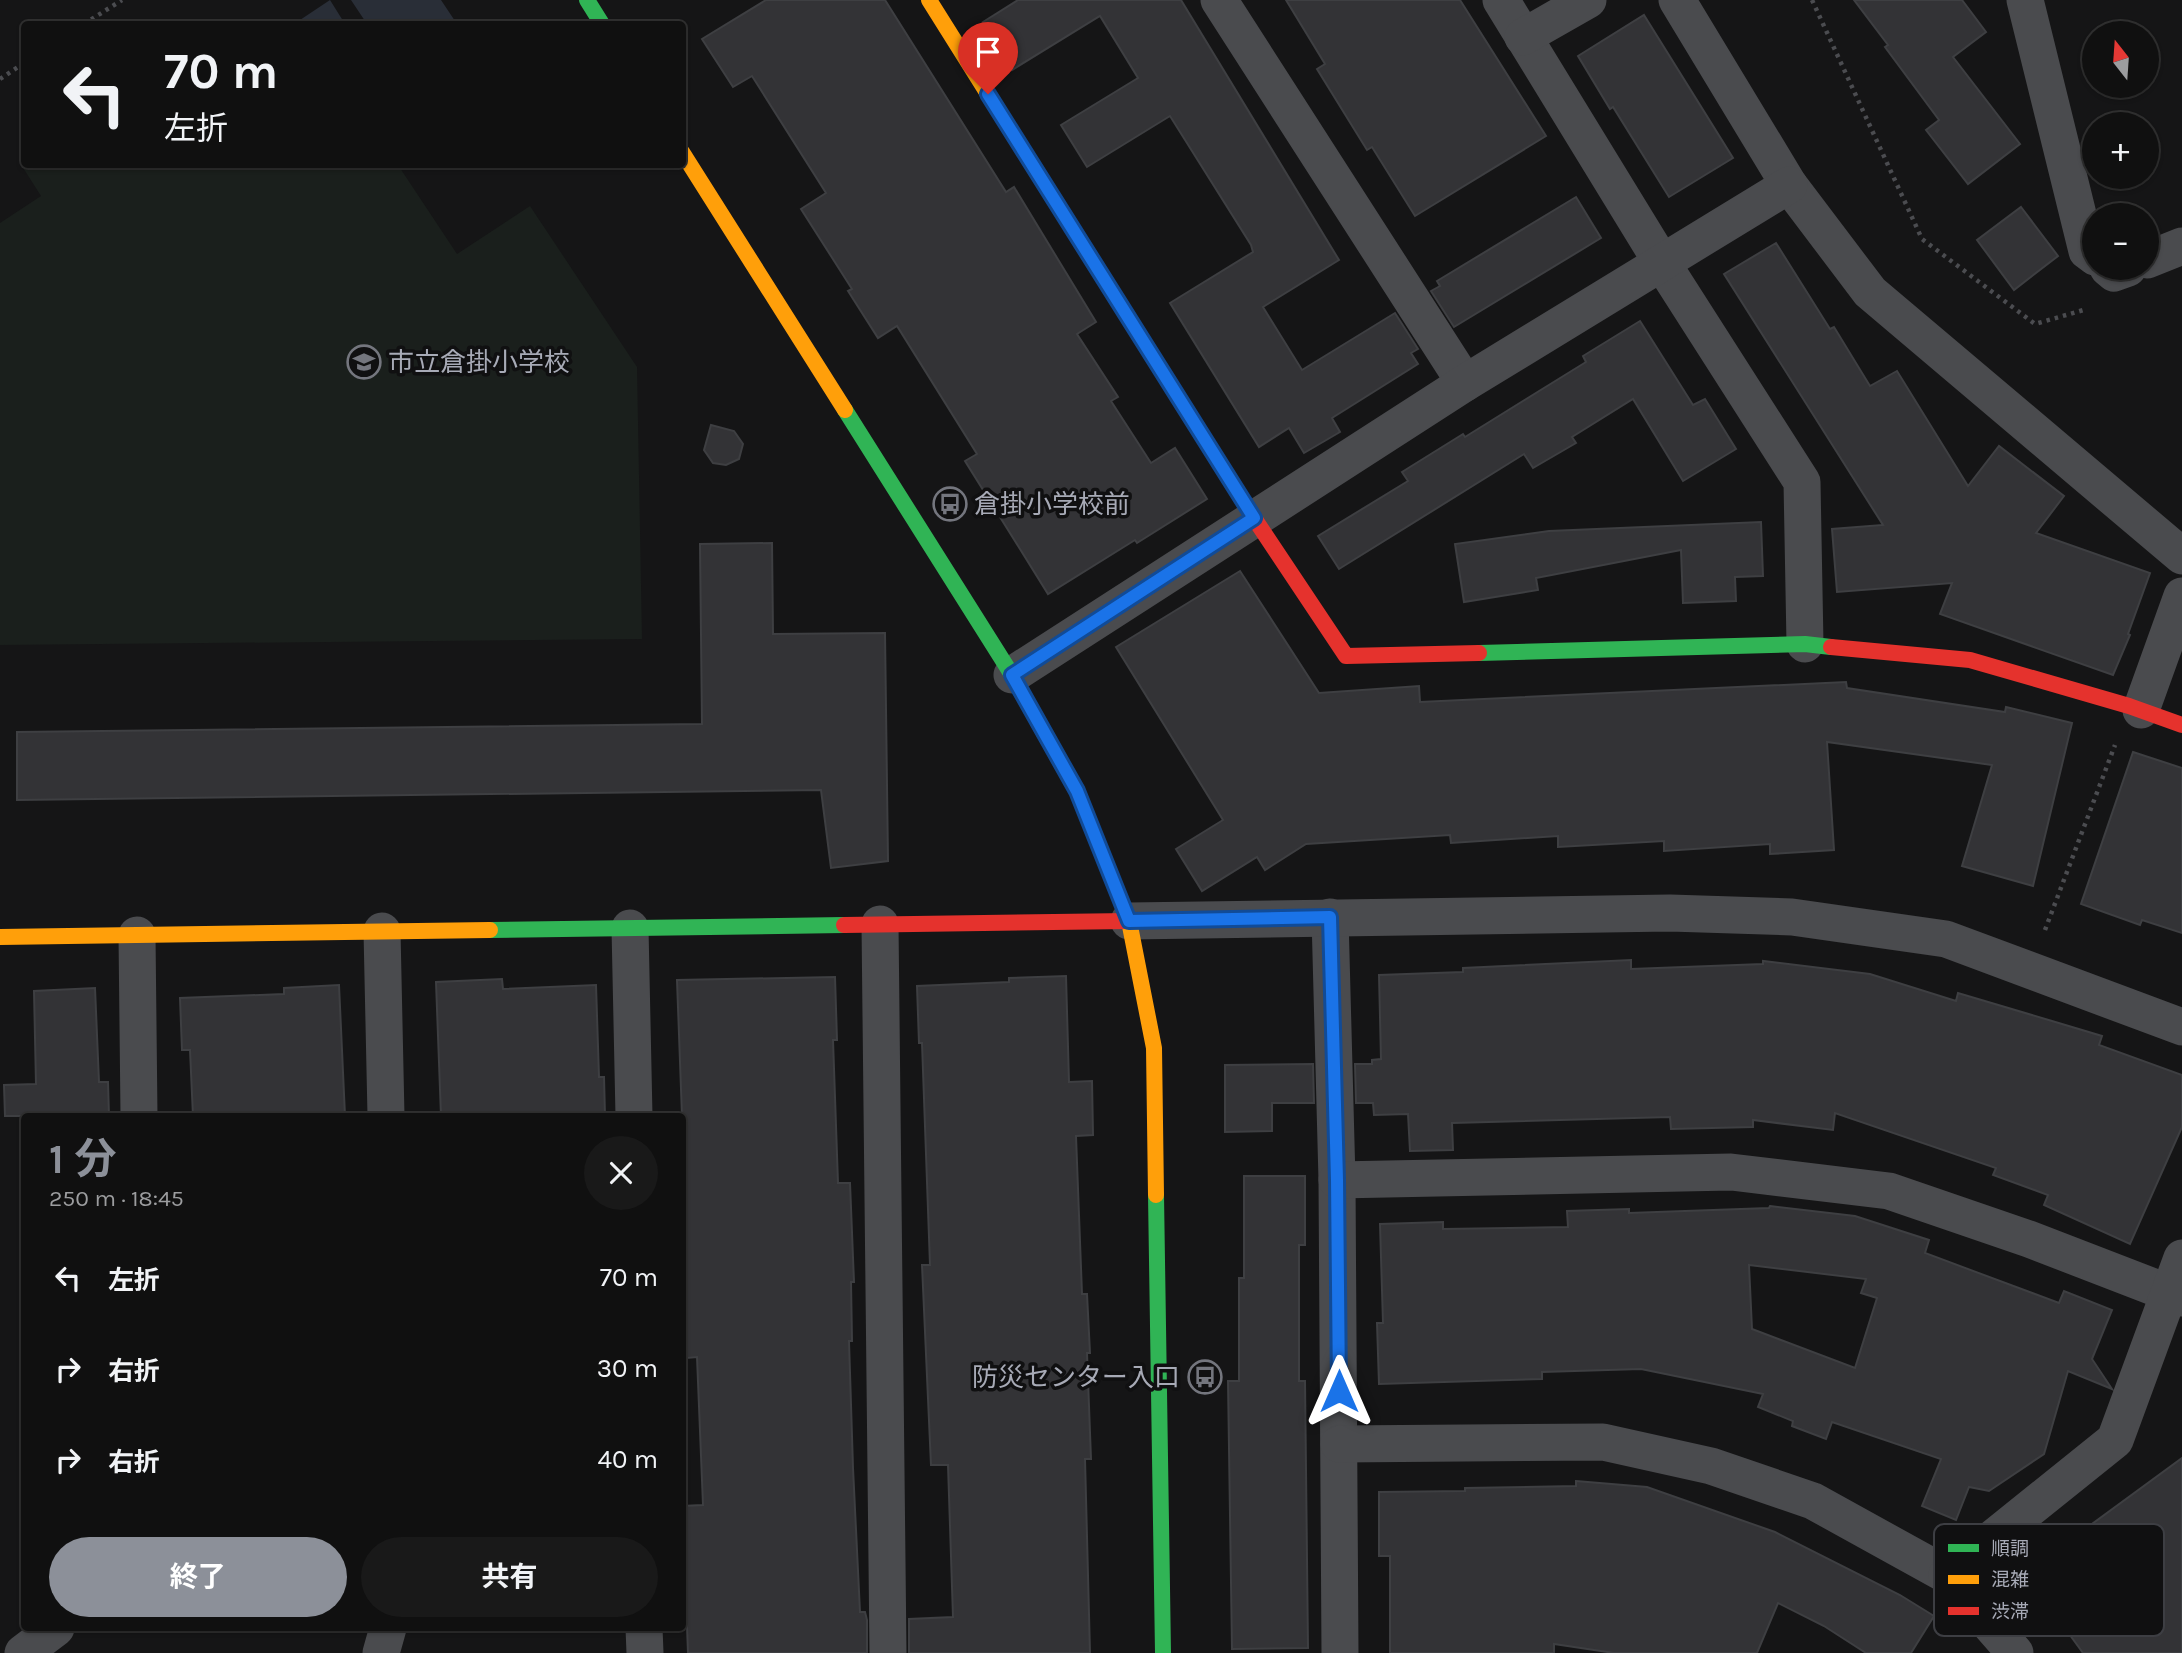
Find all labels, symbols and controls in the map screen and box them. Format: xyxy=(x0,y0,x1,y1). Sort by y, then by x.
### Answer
north arrow xyxy=(2082,21,2160,98)
map controls xyxy=(2082,21,2159,280)
pin xyxy=(958,22,1018,94)
icon: arrive xyxy=(969,33,1007,71)
text: 70 m xyxy=(164,43,278,100)
icon: left xyxy=(49,49,140,140)
text: 左折 xyxy=(164,110,228,147)
button: + xyxy=(2082,112,2159,189)
button: − xyxy=(2082,203,2159,280)
school or university icon: 市立倉掛小学校 xyxy=(345,343,383,381)
place label: 市立倉掛小学校 xyxy=(388,347,570,378)
bus stop icon: 倉掛小学校前 xyxy=(931,485,969,523)
place label: 倉掛小学校前 xyxy=(974,489,1130,520)
text: 1 分 xyxy=(49,1134,117,1184)
button: close xyxy=(584,1136,658,1210)
text: 250 m · 18:45 xyxy=(49,1185,184,1212)
icon: left xyxy=(49,1259,87,1297)
text: 70 m xyxy=(600,1262,658,1293)
text: 左折 xyxy=(108,1265,160,1296)
icon: right xyxy=(49,1350,87,1388)
text: 30 m xyxy=(597,1353,658,1384)
position arrow xyxy=(1302,1354,1376,1428)
text: 右折 xyxy=(108,1356,160,1387)
bus stop icon: 防災センター入口 xyxy=(1186,1358,1224,1396)
place label: 防災センター入口 xyxy=(972,1362,1180,1393)
icon: right xyxy=(49,1441,87,1479)
text: 40 m xyxy=(598,1444,658,1475)
text: 右折 xyxy=(108,1447,160,1478)
legend xyxy=(1934,1524,2164,1636)
button: 終了 xyxy=(49,1537,347,1617)
button: 共有 xyxy=(361,1537,658,1617)
text: 順調 xyxy=(1991,1538,2029,1560)
text: 混雑 xyxy=(1991,1569,2029,1591)
text: 渋滞 xyxy=(1991,1601,2029,1623)

